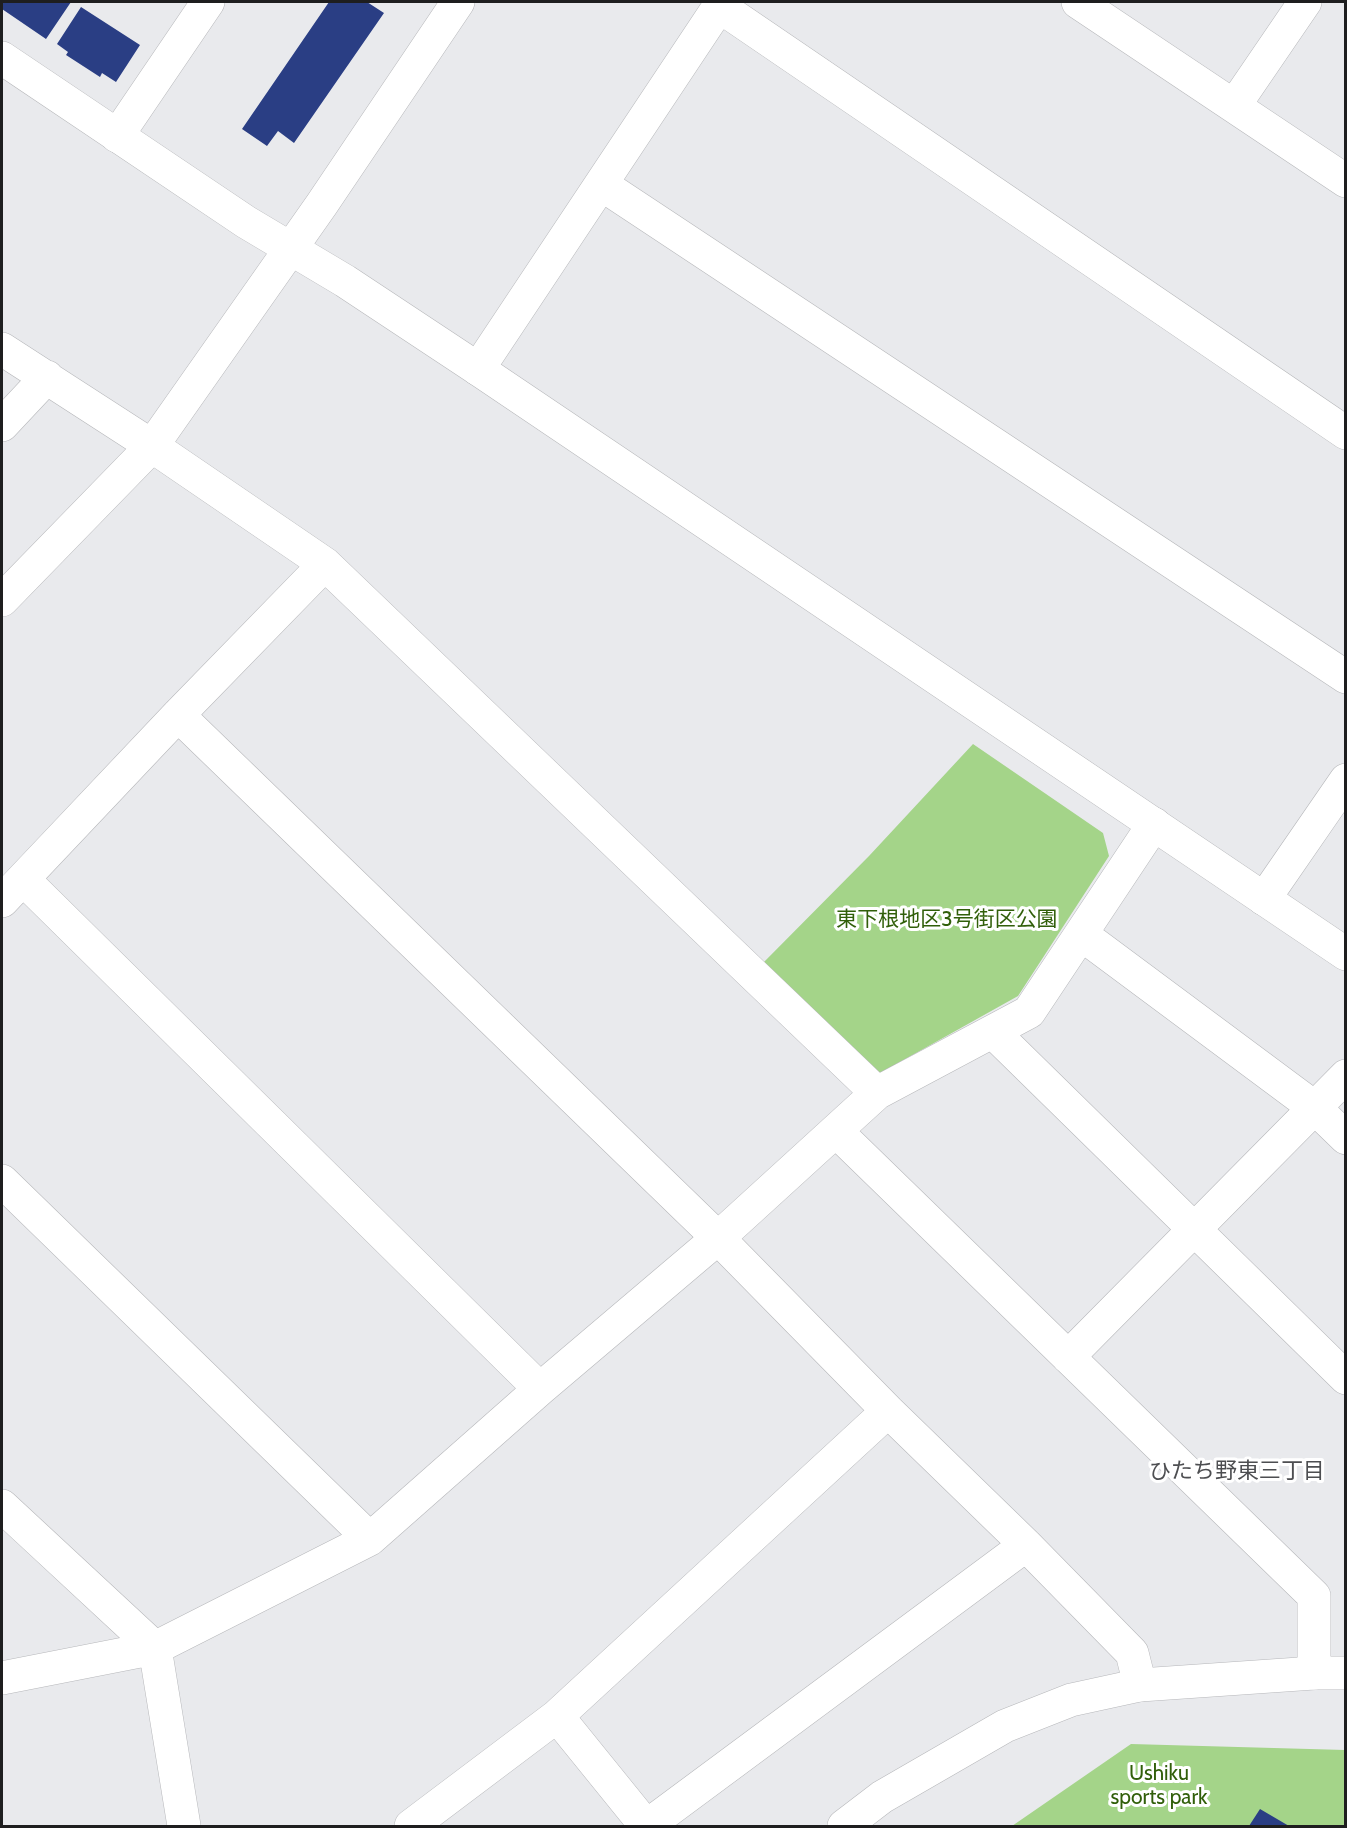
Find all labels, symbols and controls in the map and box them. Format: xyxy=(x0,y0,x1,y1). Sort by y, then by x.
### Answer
park label: 東下根地区3号街区公園 xyxy=(836,907,1058,933)
district label: ひたち野東三丁目 xyxy=(1149,1459,1325,1485)
park label: Ushiku sports park xyxy=(1111,1761,1207,1811)

